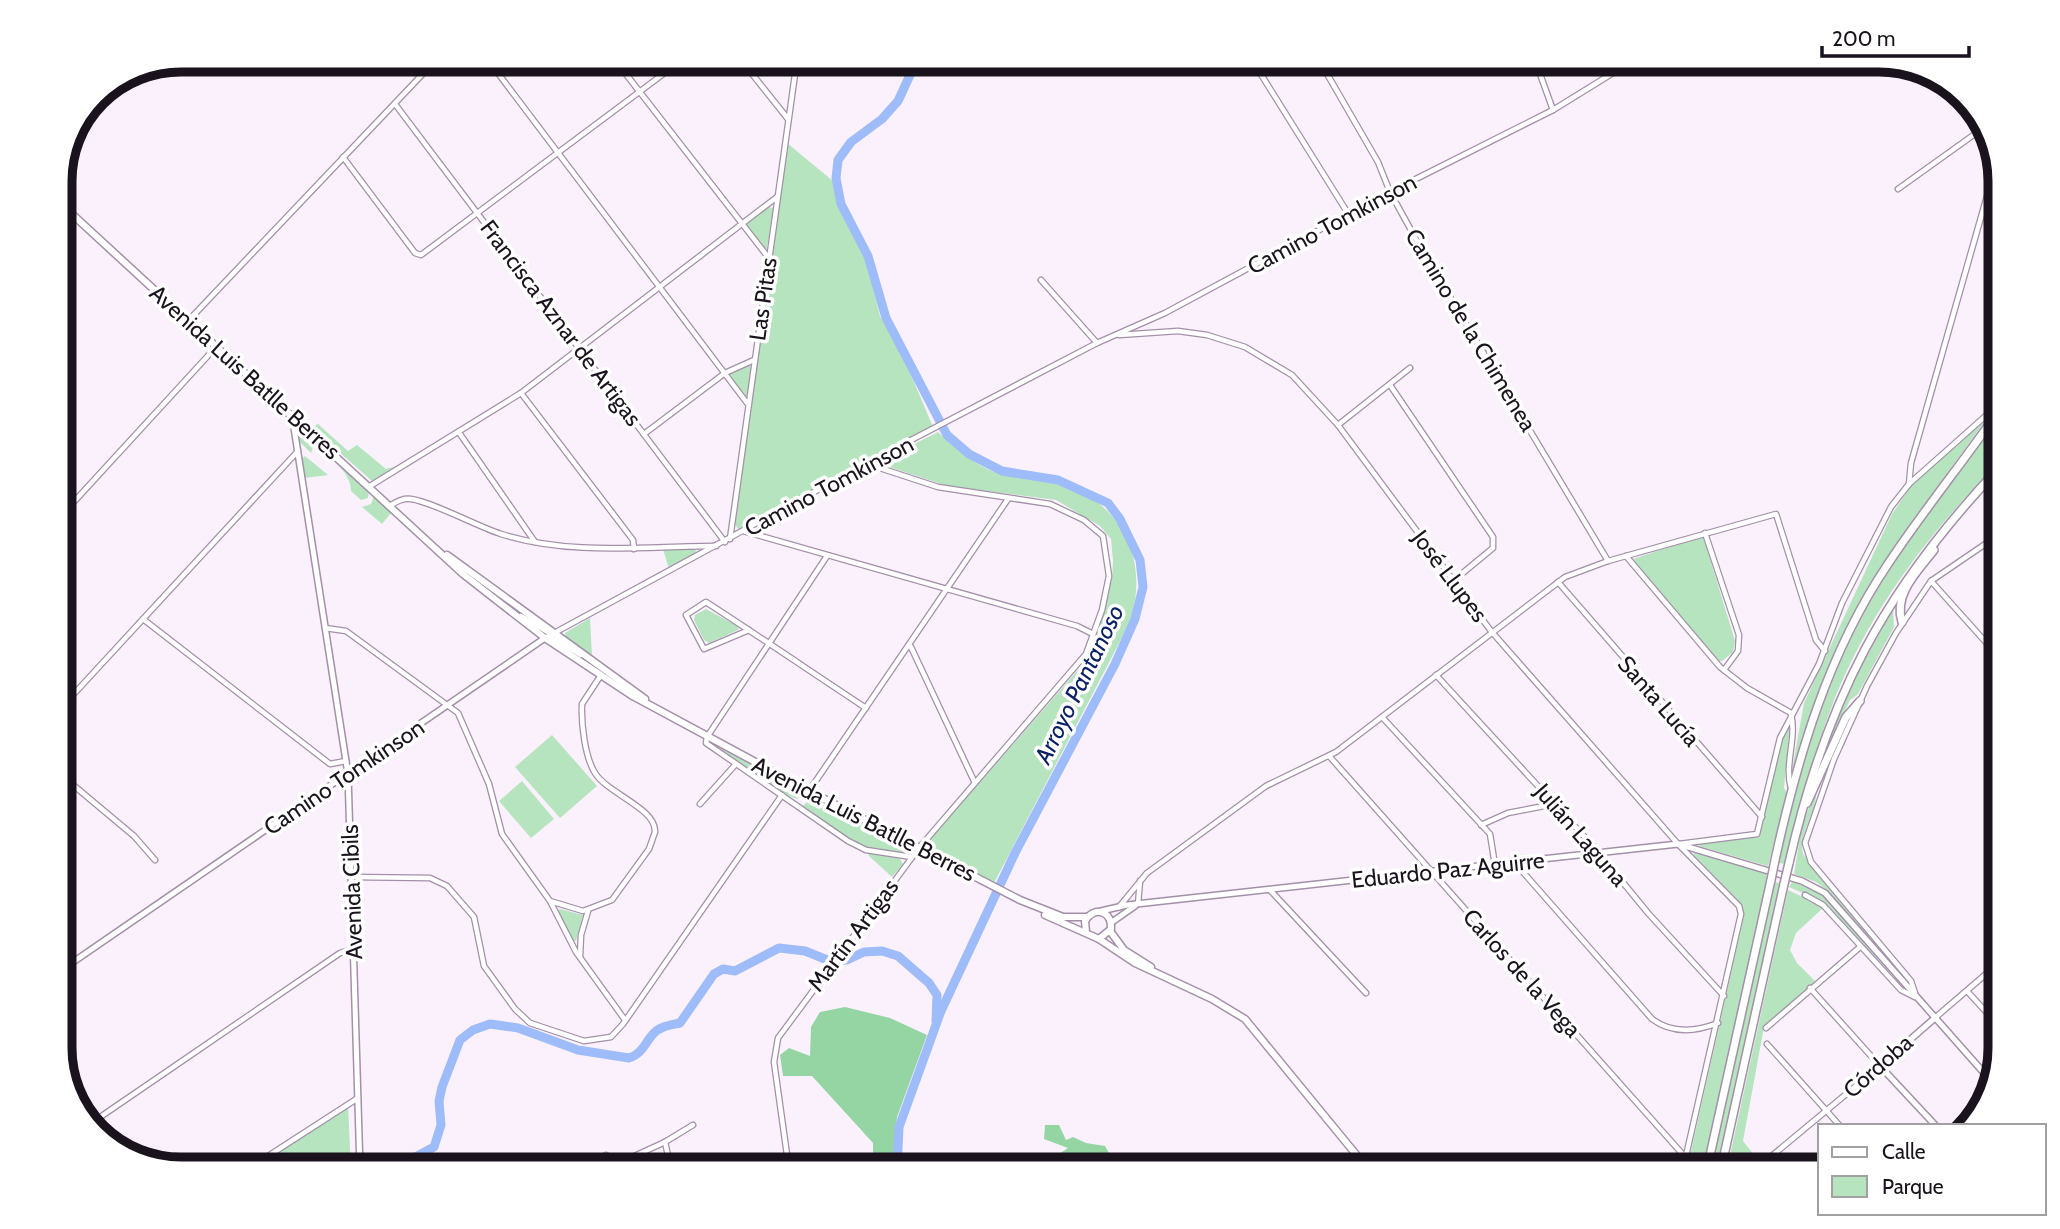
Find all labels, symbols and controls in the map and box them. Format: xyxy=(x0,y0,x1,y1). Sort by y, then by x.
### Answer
scale bar xyxy=(1822,14,1969,58)
text: 200 m xyxy=(1832,26,1895,51)
street label: Camino Tomkinson xyxy=(1243,168,1421,280)
street label: Francisca Aznar de Artigas xyxy=(474,214,648,432)
street label: Camino de la Chimenea xyxy=(1399,224,1543,436)
street label: Las Pitas xyxy=(743,256,783,342)
street label: Avenida Luis Batlle Berres xyxy=(144,279,346,465)
street label: Camino Tomkinson xyxy=(740,430,918,542)
street label: José Llupes xyxy=(1406,524,1494,627)
water label: Arroyo Pantanoso xyxy=(1028,600,1130,769)
street label: Santa Lucía xyxy=(1612,650,1706,752)
street label: Camino Tomkinson xyxy=(259,713,429,841)
street label: Avenida Luis Batlle Berres xyxy=(748,750,980,888)
street label: Julián Laguna xyxy=(1528,777,1633,892)
street label: Avenida Cibils xyxy=(336,824,368,960)
street label: Eduardo Paz Aguirre xyxy=(1350,846,1546,894)
street label: Martín Artigas xyxy=(802,873,904,997)
street label: Carlos de la Vega xyxy=(1457,903,1587,1043)
street label: Córdoba xyxy=(1838,1028,1918,1104)
legend xyxy=(1818,1124,2046,1215)
text: Calle xyxy=(1882,1139,1926,1164)
text: Parque xyxy=(1882,1174,1944,1199)

